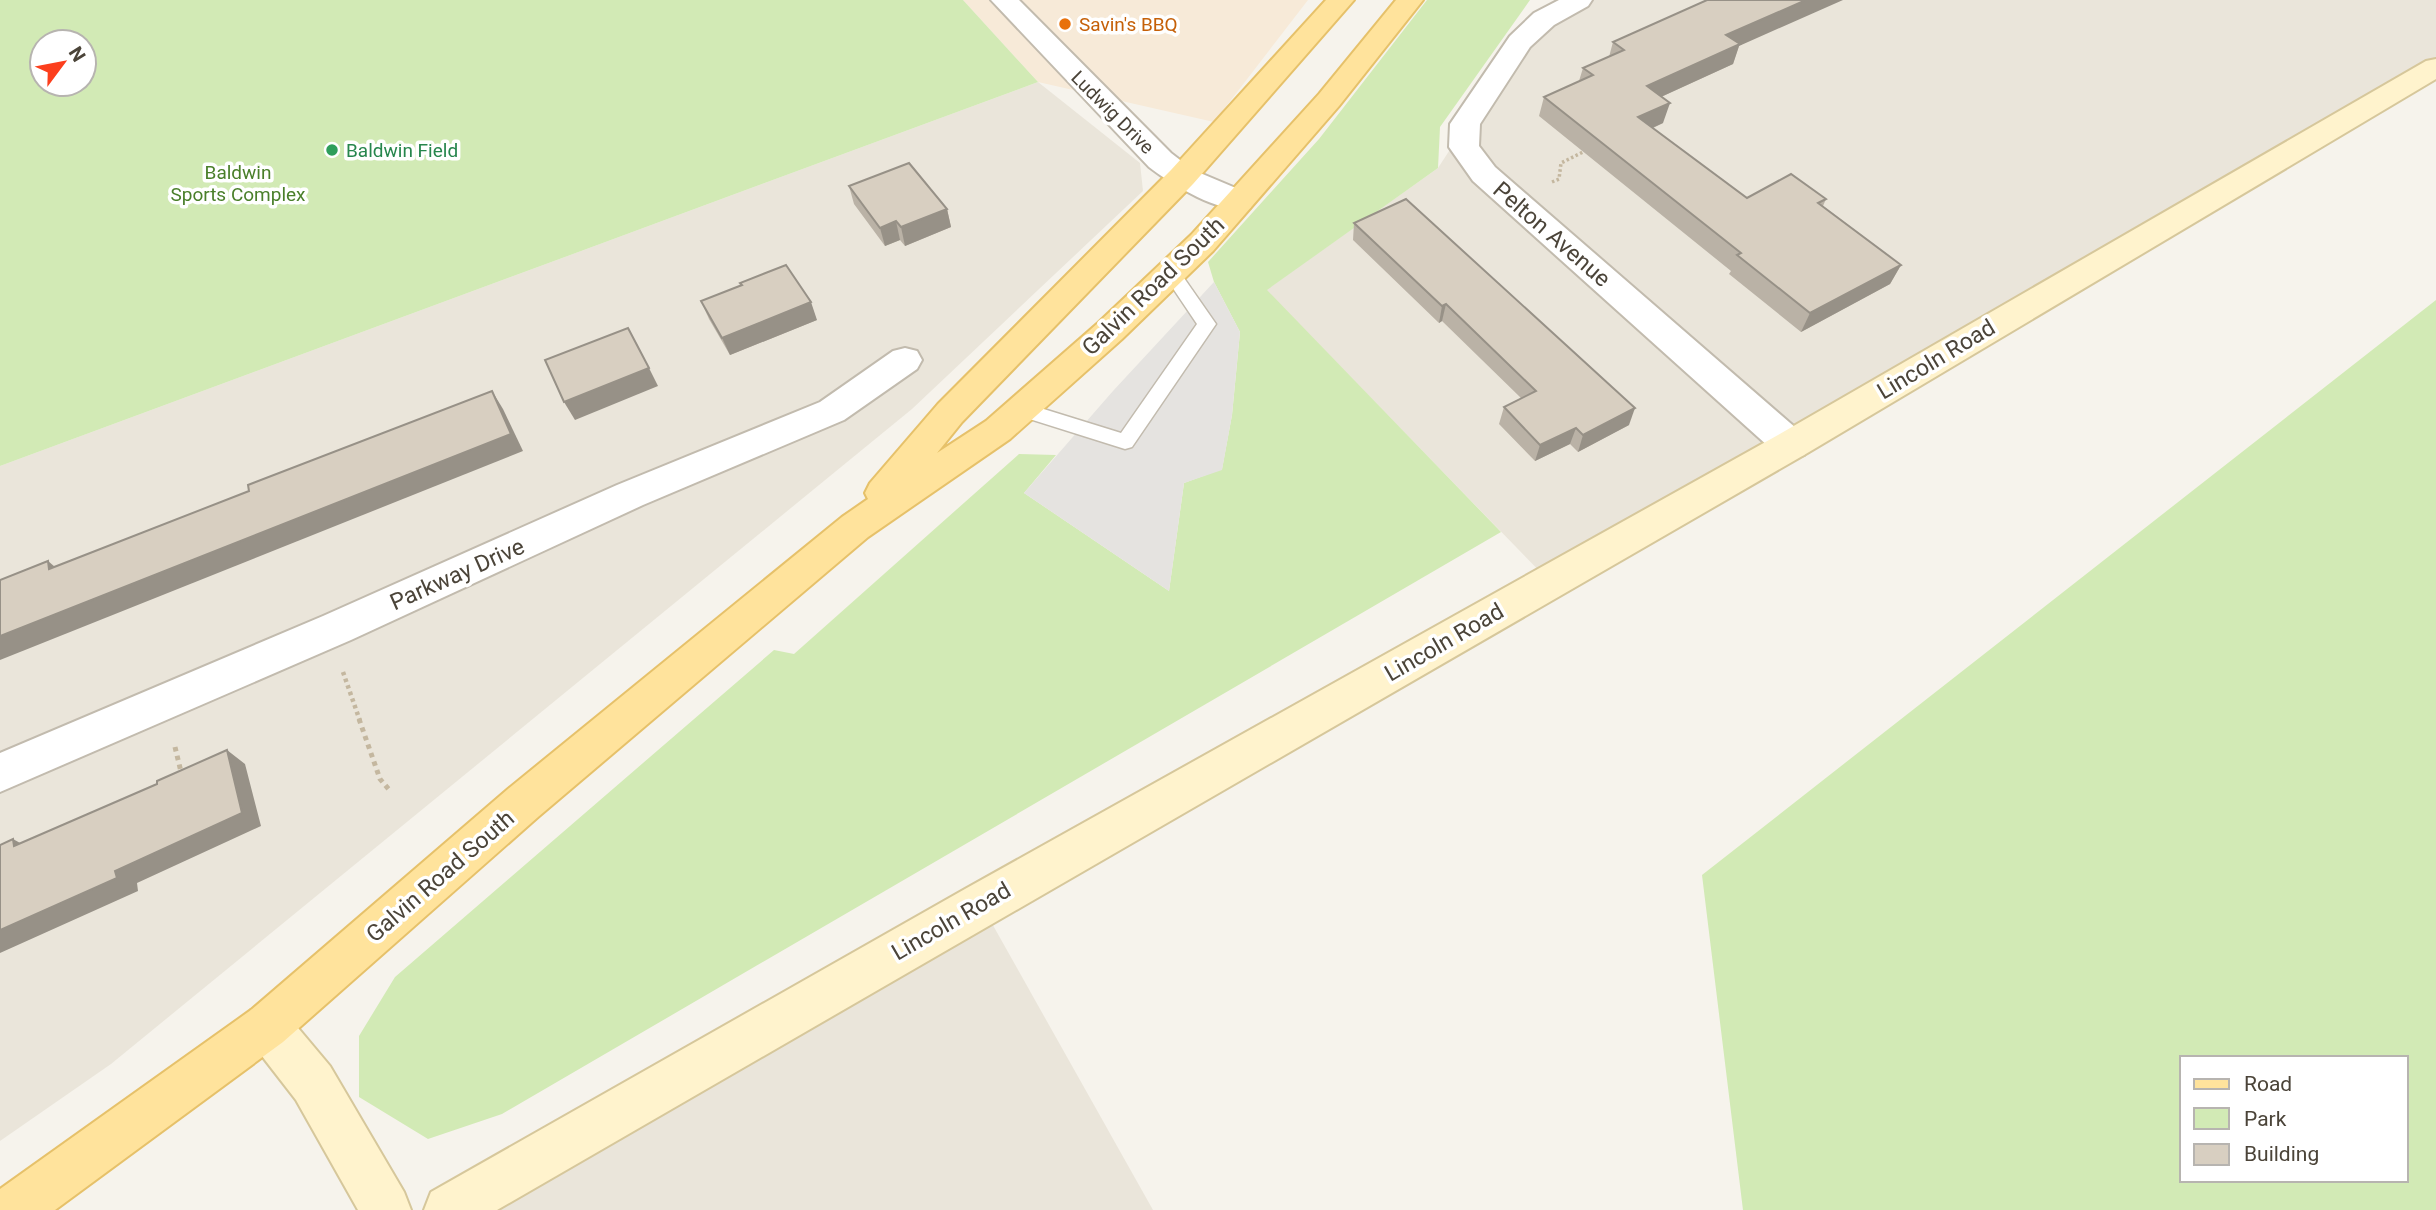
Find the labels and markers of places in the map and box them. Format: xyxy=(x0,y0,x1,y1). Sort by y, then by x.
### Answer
place label: Savin's BBQ xyxy=(1079,13,1178,36)
marker: Savin's BBQ xyxy=(1057,16,1073,32)
place label: Baldwin Field xyxy=(346,139,458,162)
marker: Baldwin Field xyxy=(324,142,340,158)

